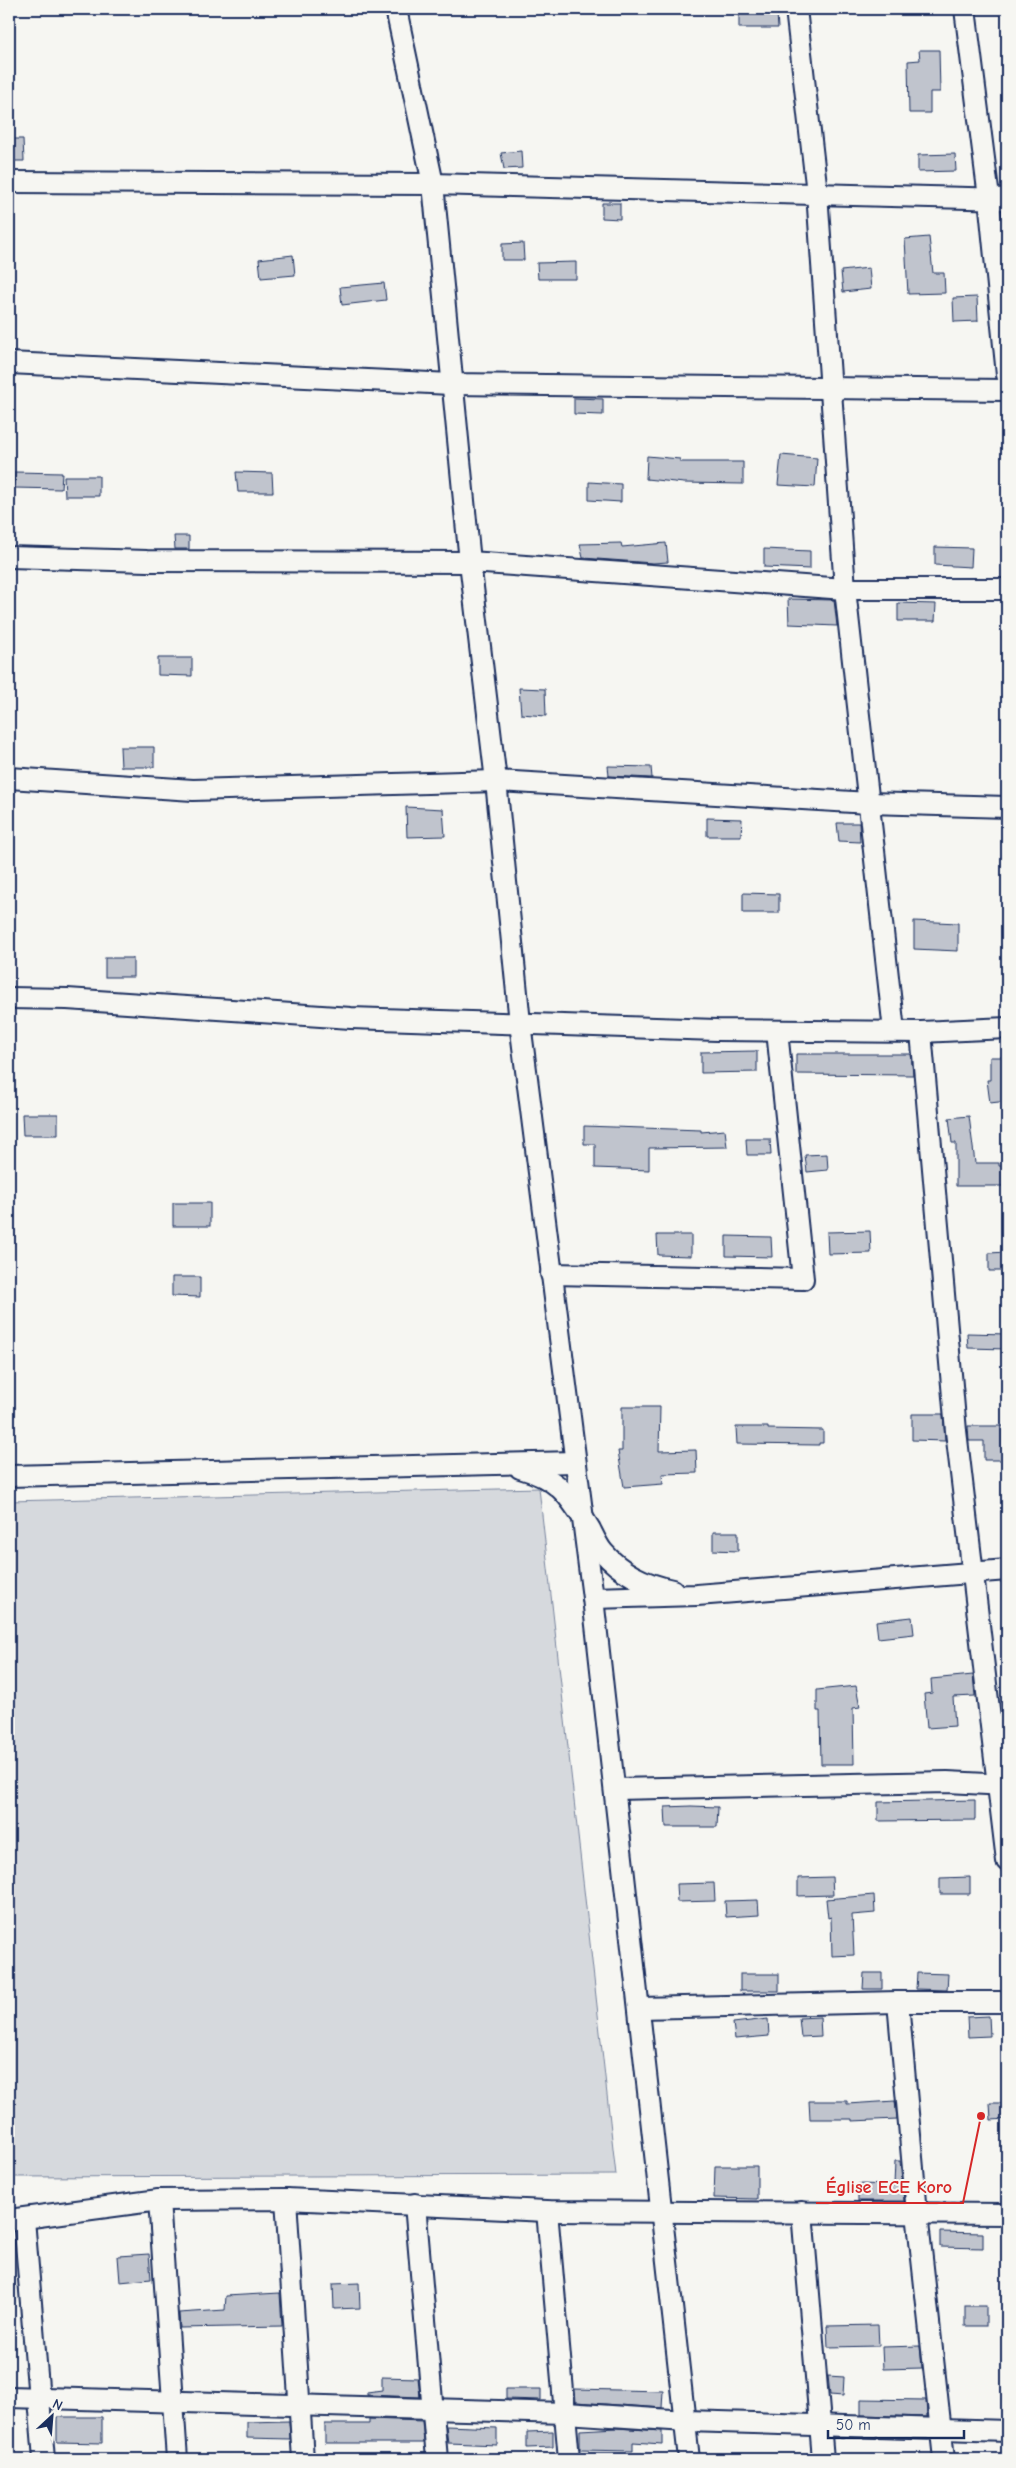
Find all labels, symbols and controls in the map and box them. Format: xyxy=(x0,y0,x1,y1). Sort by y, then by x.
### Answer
callout: Église ECE Koro xyxy=(816,2170,963,2203)
text: Église ECE Koro xyxy=(826,2176,952,2198)
north arrow xyxy=(28,2390,78,2440)
text: N xyxy=(50,2395,65,2414)
scale bar xyxy=(828,2408,965,2440)
text: 50 m xyxy=(836,2416,871,2434)

